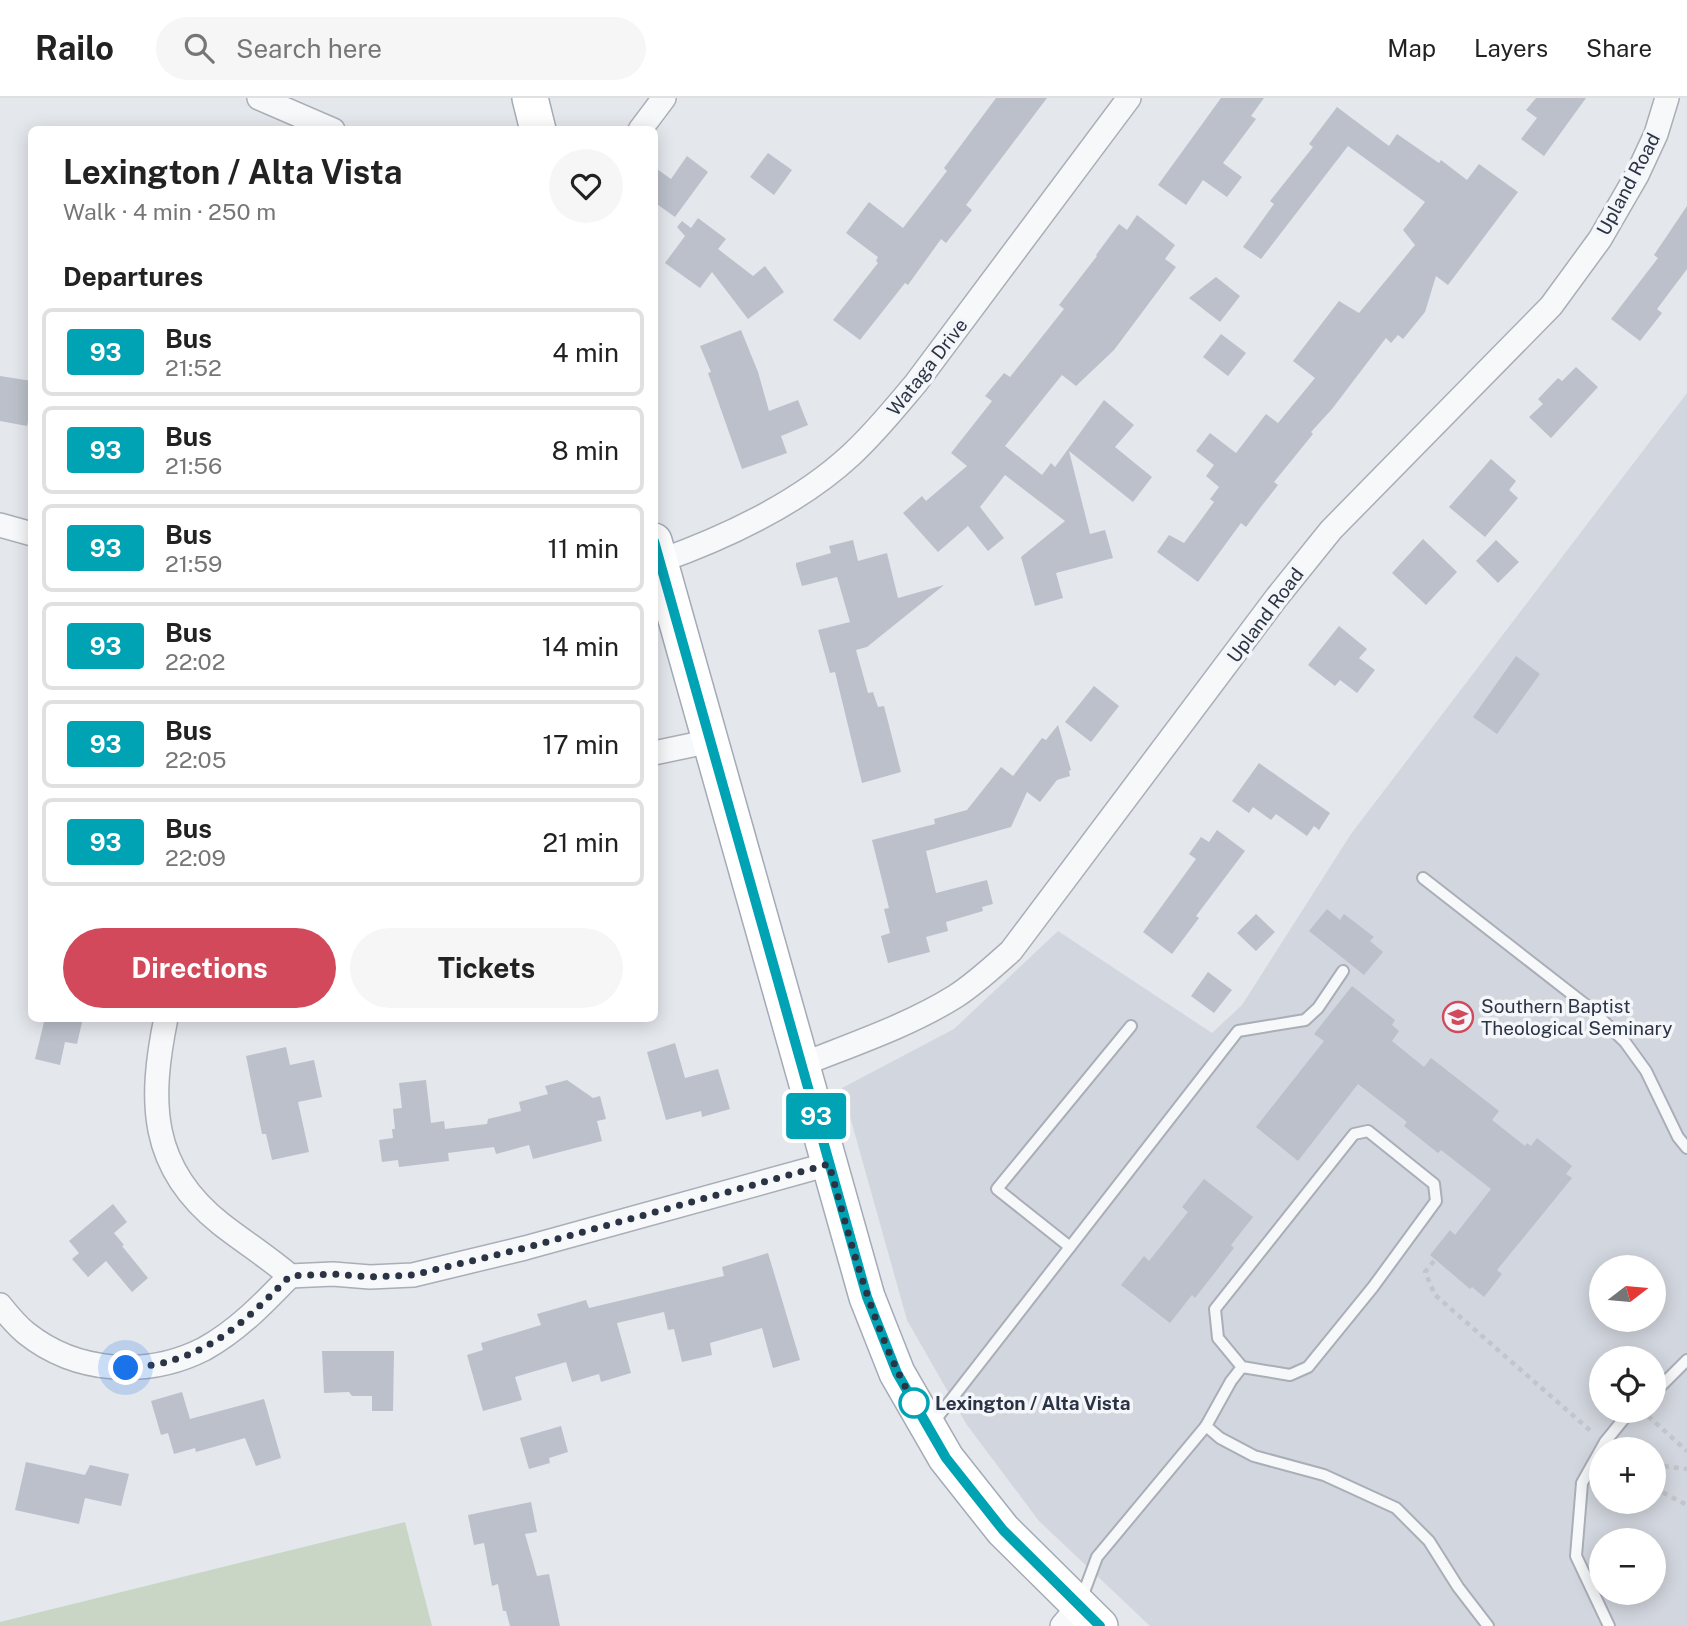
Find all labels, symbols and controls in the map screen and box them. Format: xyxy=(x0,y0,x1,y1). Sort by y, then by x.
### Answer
search box xyxy=(156,17,646,80)
text: Railo xyxy=(35,29,114,67)
icon: search xyxy=(180,29,218,67)
text: Search here xyxy=(236,33,382,64)
text: Map xyxy=(1387,34,1436,62)
text: Layers xyxy=(1474,34,1548,62)
text: Share xyxy=(1586,34,1652,62)
street label: Upland Road xyxy=(1592,129,1664,239)
button: heart xyxy=(549,149,623,223)
text: Lexington / Alta Vista xyxy=(63,153,402,191)
text: Walk · 4 min · 250 m xyxy=(63,198,276,225)
text: Departures xyxy=(63,261,203,292)
street label: Wataga Drive xyxy=(882,314,972,420)
text: Bus xyxy=(165,323,212,354)
text: 4 min xyxy=(552,337,619,368)
text: 93 xyxy=(90,338,121,366)
text: 21:52 xyxy=(165,354,222,381)
text: Bus xyxy=(165,421,212,452)
text: 8 min xyxy=(552,435,619,466)
text: 93 xyxy=(90,436,121,464)
text: 21:56 xyxy=(165,452,222,479)
text: Bus xyxy=(165,519,212,550)
text: 11 min xyxy=(547,533,619,564)
text: 93 xyxy=(90,534,121,562)
text: 21:59 xyxy=(165,550,222,577)
street label: Upland Road xyxy=(1222,563,1308,667)
text: Bus xyxy=(165,617,212,648)
text: 14 min xyxy=(542,631,619,662)
text: 93 xyxy=(90,632,121,660)
text: 22:02 xyxy=(165,648,225,675)
text: Bus xyxy=(165,715,212,746)
text: 17 min xyxy=(542,729,619,760)
text: 93 xyxy=(90,730,121,758)
text: 22:05 xyxy=(165,746,226,773)
text: Bus xyxy=(165,813,212,844)
text: 21 min xyxy=(543,827,619,858)
text: 93 xyxy=(90,828,121,856)
text: 22:09 xyxy=(165,844,226,871)
button: Directions xyxy=(63,928,336,1008)
button: Tickets xyxy=(350,928,623,1008)
place label: Southern Baptist Theological Seminary xyxy=(1481,995,1672,1039)
school or university icon: Southern Baptist Theological Seminary xyxy=(1441,1000,1475,1034)
line badge: 93 xyxy=(784,1093,848,1139)
text: 93 xyxy=(800,1102,832,1130)
north arrow xyxy=(1589,1255,1666,1332)
map controls xyxy=(1589,1255,1666,1605)
button: locate xyxy=(1589,1346,1666,1423)
your location xyxy=(108,1350,143,1385)
marker: Lexington / Alta Vista xyxy=(899,1388,929,1418)
place label: Lexington / Alta Vista xyxy=(935,1392,1130,1414)
button: + xyxy=(1589,1437,1666,1514)
button: − xyxy=(1589,1528,1666,1605)

